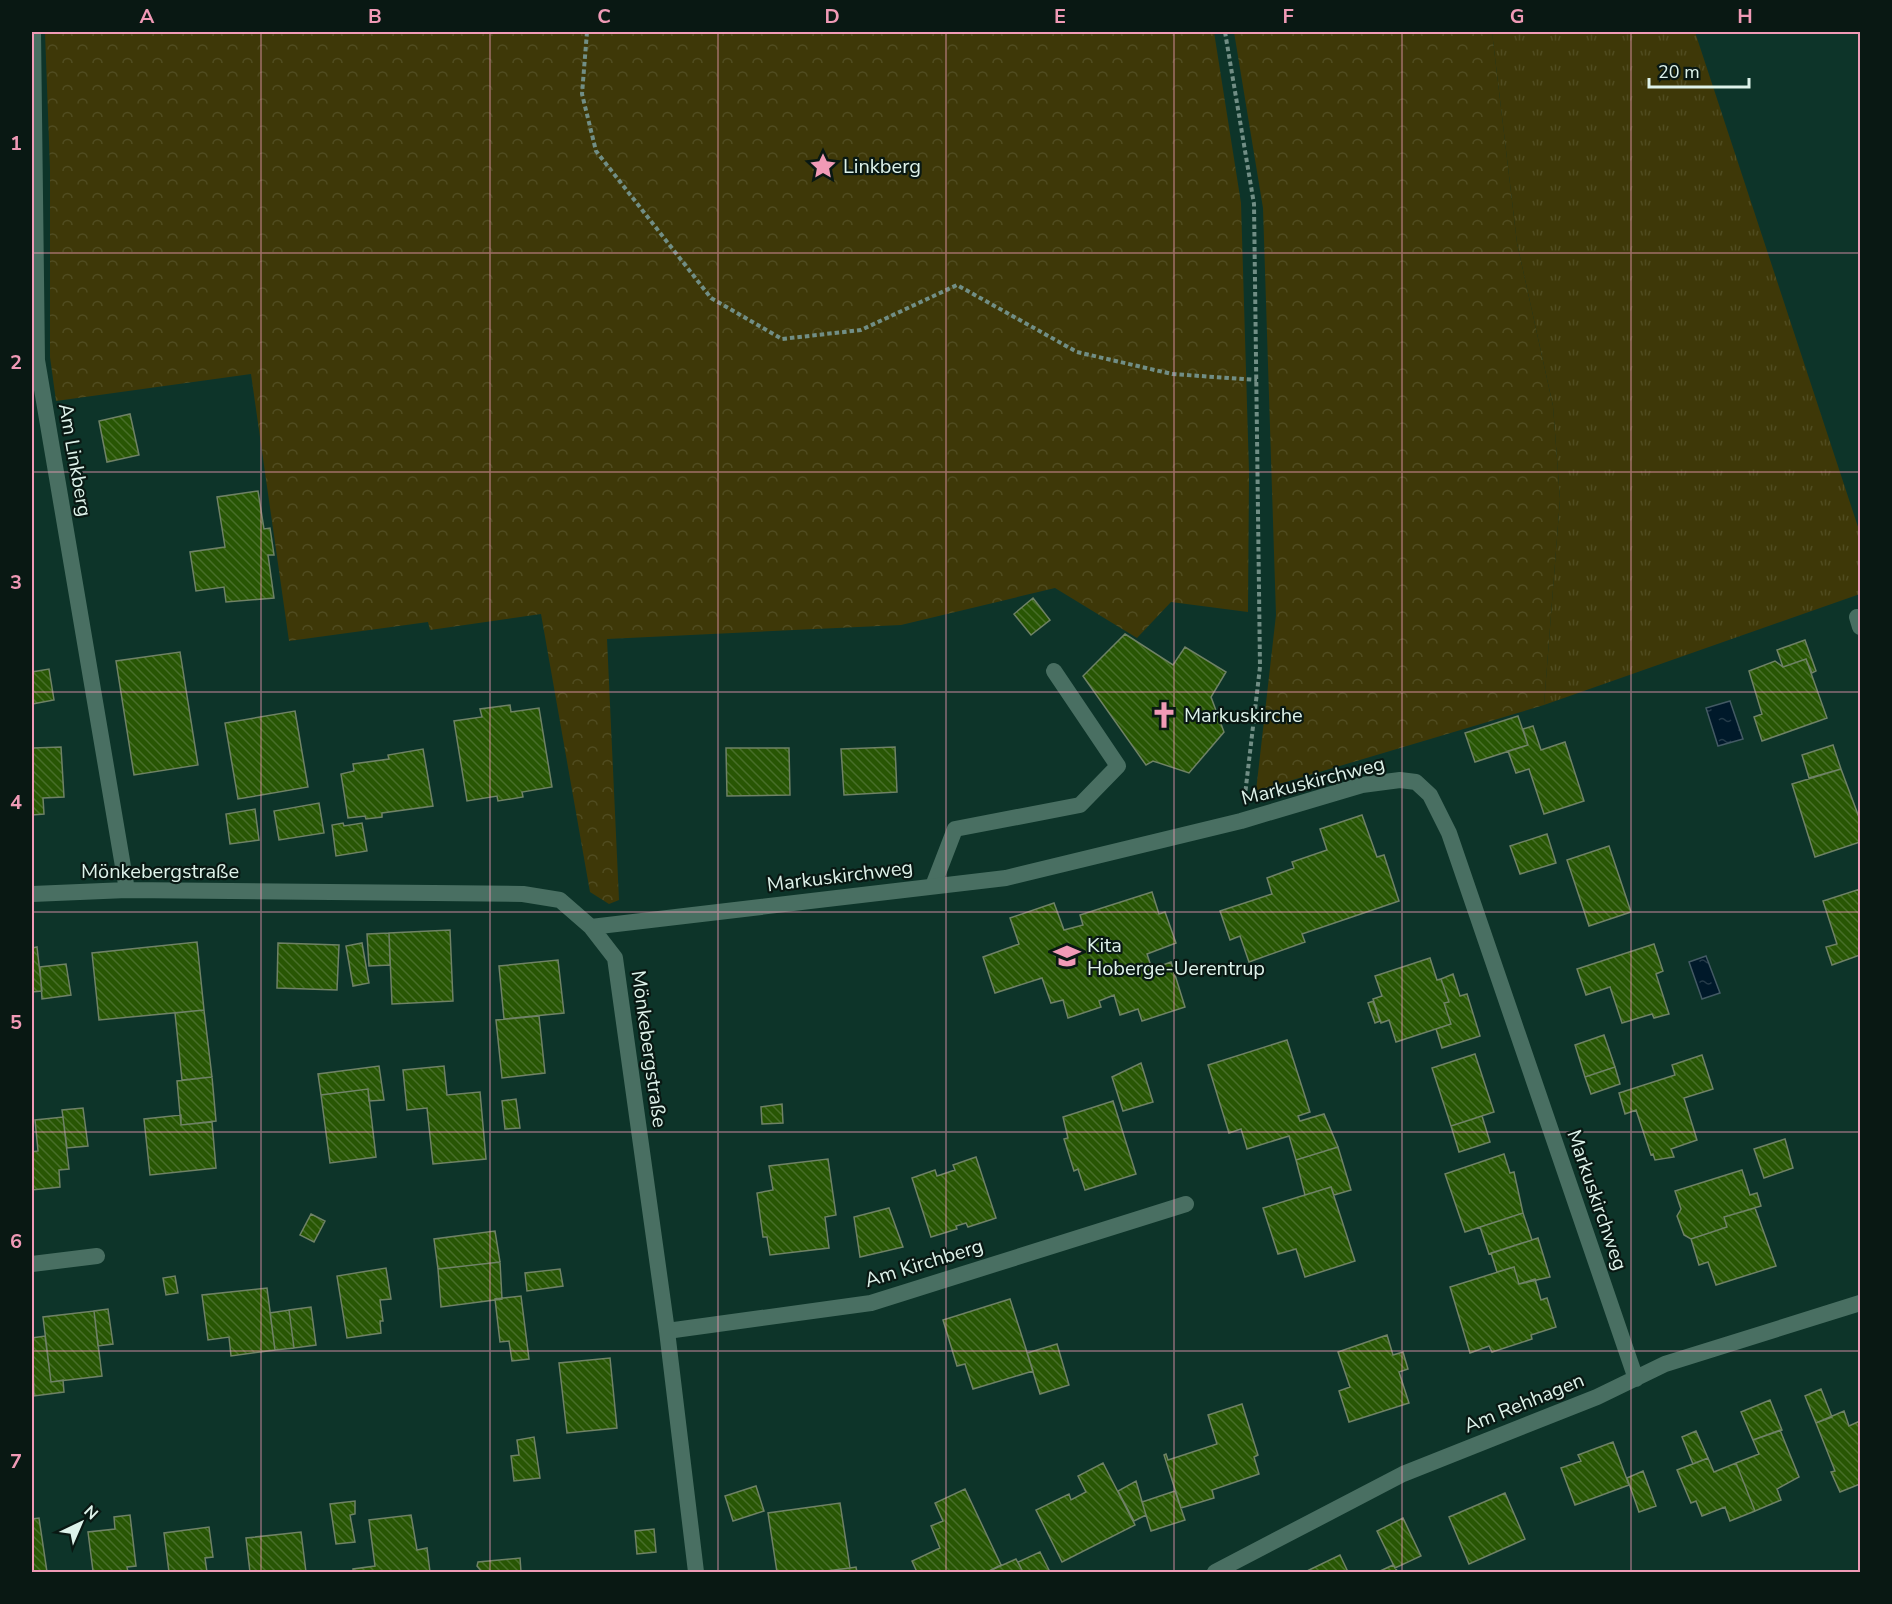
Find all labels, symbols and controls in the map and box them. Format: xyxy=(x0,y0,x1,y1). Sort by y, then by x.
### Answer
text: A xyxy=(140,3,155,30)
text: B xyxy=(368,3,382,30)
text: C xyxy=(597,3,611,30)
text: D xyxy=(824,3,840,30)
text: E xyxy=(1054,3,1066,30)
text: F xyxy=(1282,3,1294,30)
text: G xyxy=(1510,3,1524,30)
text: H xyxy=(1737,3,1753,30)
scale bar xyxy=(1649,51,1750,89)
text: 20 m xyxy=(1658,60,1700,84)
text: 1 xyxy=(10,130,22,157)
place icon: Linkberg xyxy=(808,151,838,181)
place label: Linkberg xyxy=(843,153,921,180)
text: 2 xyxy=(10,349,22,376)
street label: Am Linkberg xyxy=(52,401,98,519)
text: 3 xyxy=(10,569,22,596)
church icon: Markuskirche xyxy=(1149,700,1179,730)
place label: Markuskirche xyxy=(1184,702,1303,729)
street label: Markuskirchweg xyxy=(1238,750,1388,812)
text: 4 xyxy=(10,789,22,816)
street label: Markuskirchweg xyxy=(765,854,915,898)
street label: Mönkebergstraße xyxy=(81,858,239,885)
place label: Kita Hoberge-Uerentrup xyxy=(1087,932,1265,982)
school or university icon: Kita Hoberge-Uerentrup xyxy=(1052,941,1082,971)
street label: Mönkebergstraße xyxy=(625,969,673,1129)
text: 5 xyxy=(10,1009,22,1036)
street label: Markuskirchweg xyxy=(1560,1126,1634,1274)
text: 6 xyxy=(10,1228,22,1255)
street label: Am Kirchberg xyxy=(861,1232,987,1294)
street label: Am Rehhagen xyxy=(1460,1367,1588,1439)
text: 7 xyxy=(10,1448,22,1475)
north arrow xyxy=(51,1493,111,1553)
text: N xyxy=(79,1501,103,1525)

